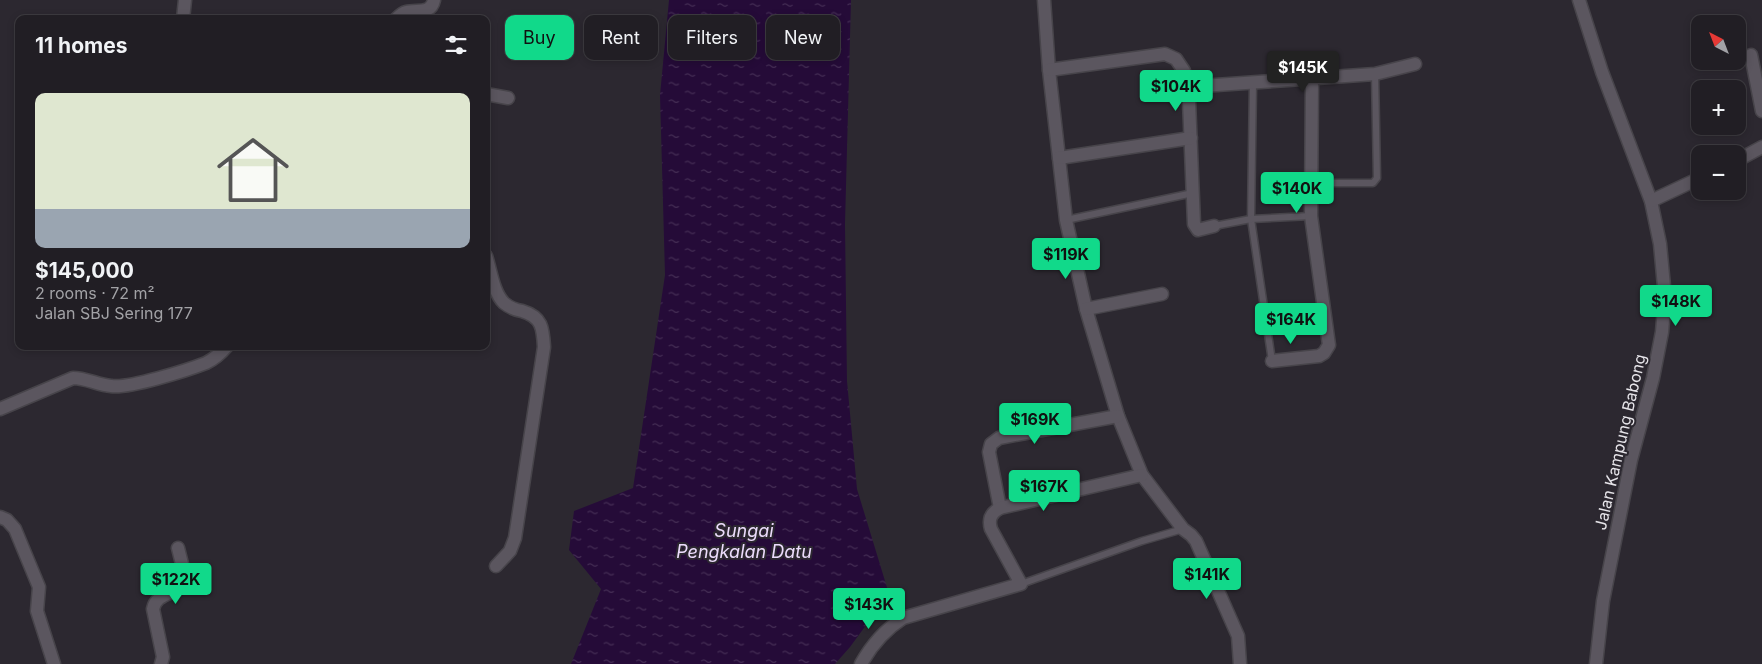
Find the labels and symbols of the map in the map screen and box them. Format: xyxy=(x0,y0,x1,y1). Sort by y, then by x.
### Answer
north arrow xyxy=(1691,15,1746,70)
pin: $145K xyxy=(1268,51,1338,93)
pin: $104K xyxy=(1141,70,1211,112)
pin: $140K xyxy=(1262,172,1332,214)
pin: $119K xyxy=(1031,238,1101,280)
pin: $148K xyxy=(1641,284,1711,327)
pin: $164K xyxy=(1256,302,1326,345)
street label: Jalan Kampung Babong xyxy=(1590,352,1650,532)
pin: $169K xyxy=(1000,402,1070,445)
pin: $167K xyxy=(1009,470,1079,512)
water label: Sungai Pengkalan Datu xyxy=(676,520,812,562)
pin: $141K xyxy=(1172,558,1242,600)
pin: $122K xyxy=(141,562,211,605)
pin: $143K xyxy=(834,588,904,630)

